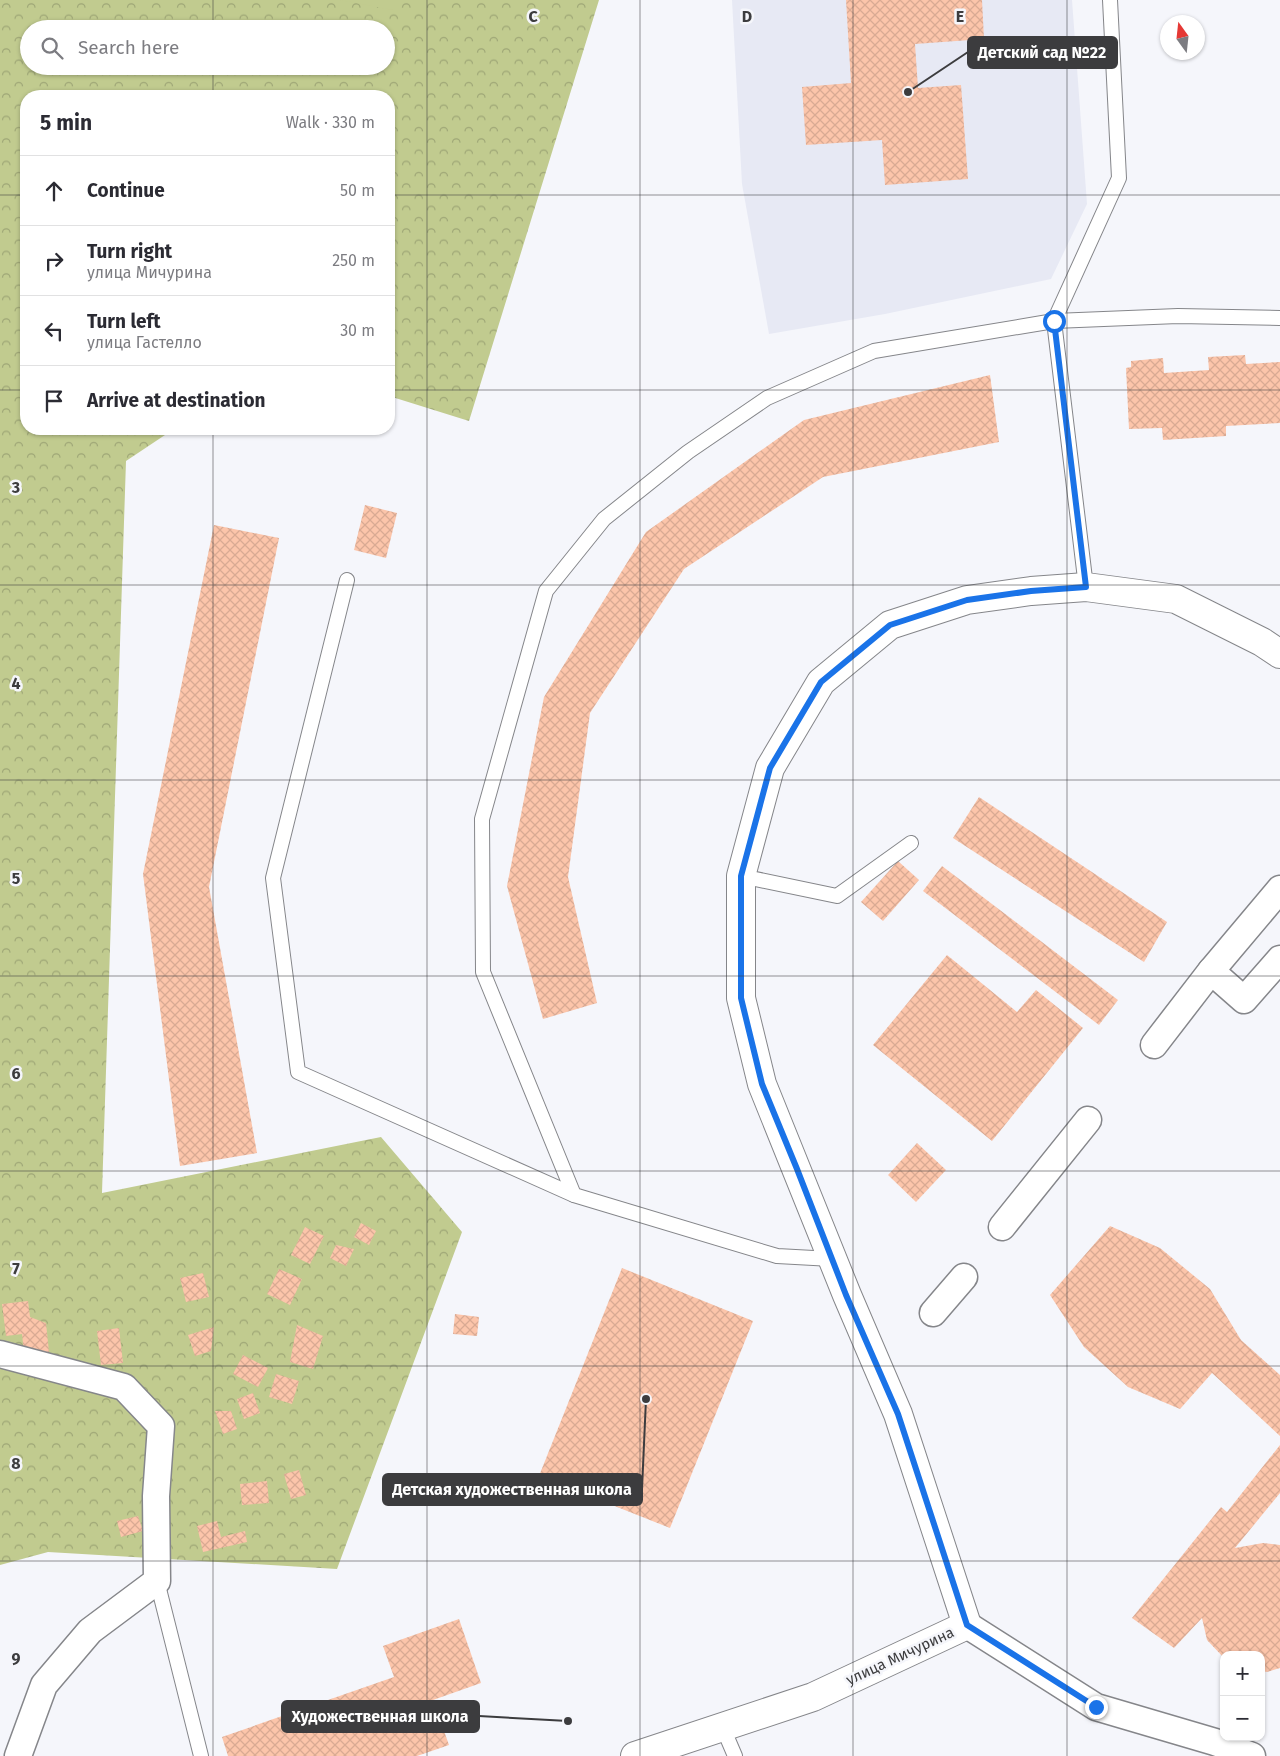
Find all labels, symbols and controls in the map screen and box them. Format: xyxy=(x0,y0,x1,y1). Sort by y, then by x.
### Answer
text: C xyxy=(528,7,538,26)
text: D xyxy=(742,7,752,26)
text: E xyxy=(956,7,964,26)
north arrow xyxy=(1160,15,1205,60)
search box xyxy=(20,20,395,75)
icon: search xyxy=(38,34,66,62)
text: Search here xyxy=(78,36,179,59)
callout: Детский сад №22 xyxy=(968,37,1117,68)
text: Детский сад №22 xyxy=(977,43,1106,62)
text: 5 min xyxy=(40,110,92,136)
text: Walk · 330 m xyxy=(286,113,375,132)
icon: ahead xyxy=(40,177,68,205)
text: Continue xyxy=(87,179,165,202)
text: 50 m xyxy=(340,181,375,200)
text: Turn right xyxy=(87,240,172,263)
icon: right xyxy=(40,247,68,275)
text: 250 m xyxy=(332,251,375,270)
text: улица Мичурина xyxy=(87,263,212,282)
text: Turn left xyxy=(87,310,161,333)
route start xyxy=(1043,310,1066,333)
icon: left xyxy=(40,317,68,345)
text: 30 m xyxy=(340,321,375,340)
text: улица Гастелло xyxy=(87,333,202,352)
icon: arrive xyxy=(40,387,68,415)
text: Arrive at destination xyxy=(87,389,266,412)
text: 3 xyxy=(11,478,20,497)
text: 4 xyxy=(11,674,21,693)
text: 5 xyxy=(12,869,21,888)
text: 6 xyxy=(11,1064,21,1083)
text: 7 xyxy=(12,1259,20,1278)
text: 8 xyxy=(11,1454,21,1473)
callout: Детская художественная школа xyxy=(383,1474,642,1505)
text: Детская художественная школа xyxy=(391,1480,632,1499)
street label: улица Мичурина xyxy=(843,1623,957,1689)
text: 9 xyxy=(12,1649,21,1668)
map controls xyxy=(1220,1651,1265,1741)
button: + xyxy=(1220,1651,1265,1696)
route end xyxy=(1085,1696,1108,1719)
button: − xyxy=(1220,1696,1265,1741)
callout: Художественная школа xyxy=(282,1701,479,1732)
text: Художественная школа xyxy=(291,1707,469,1726)

